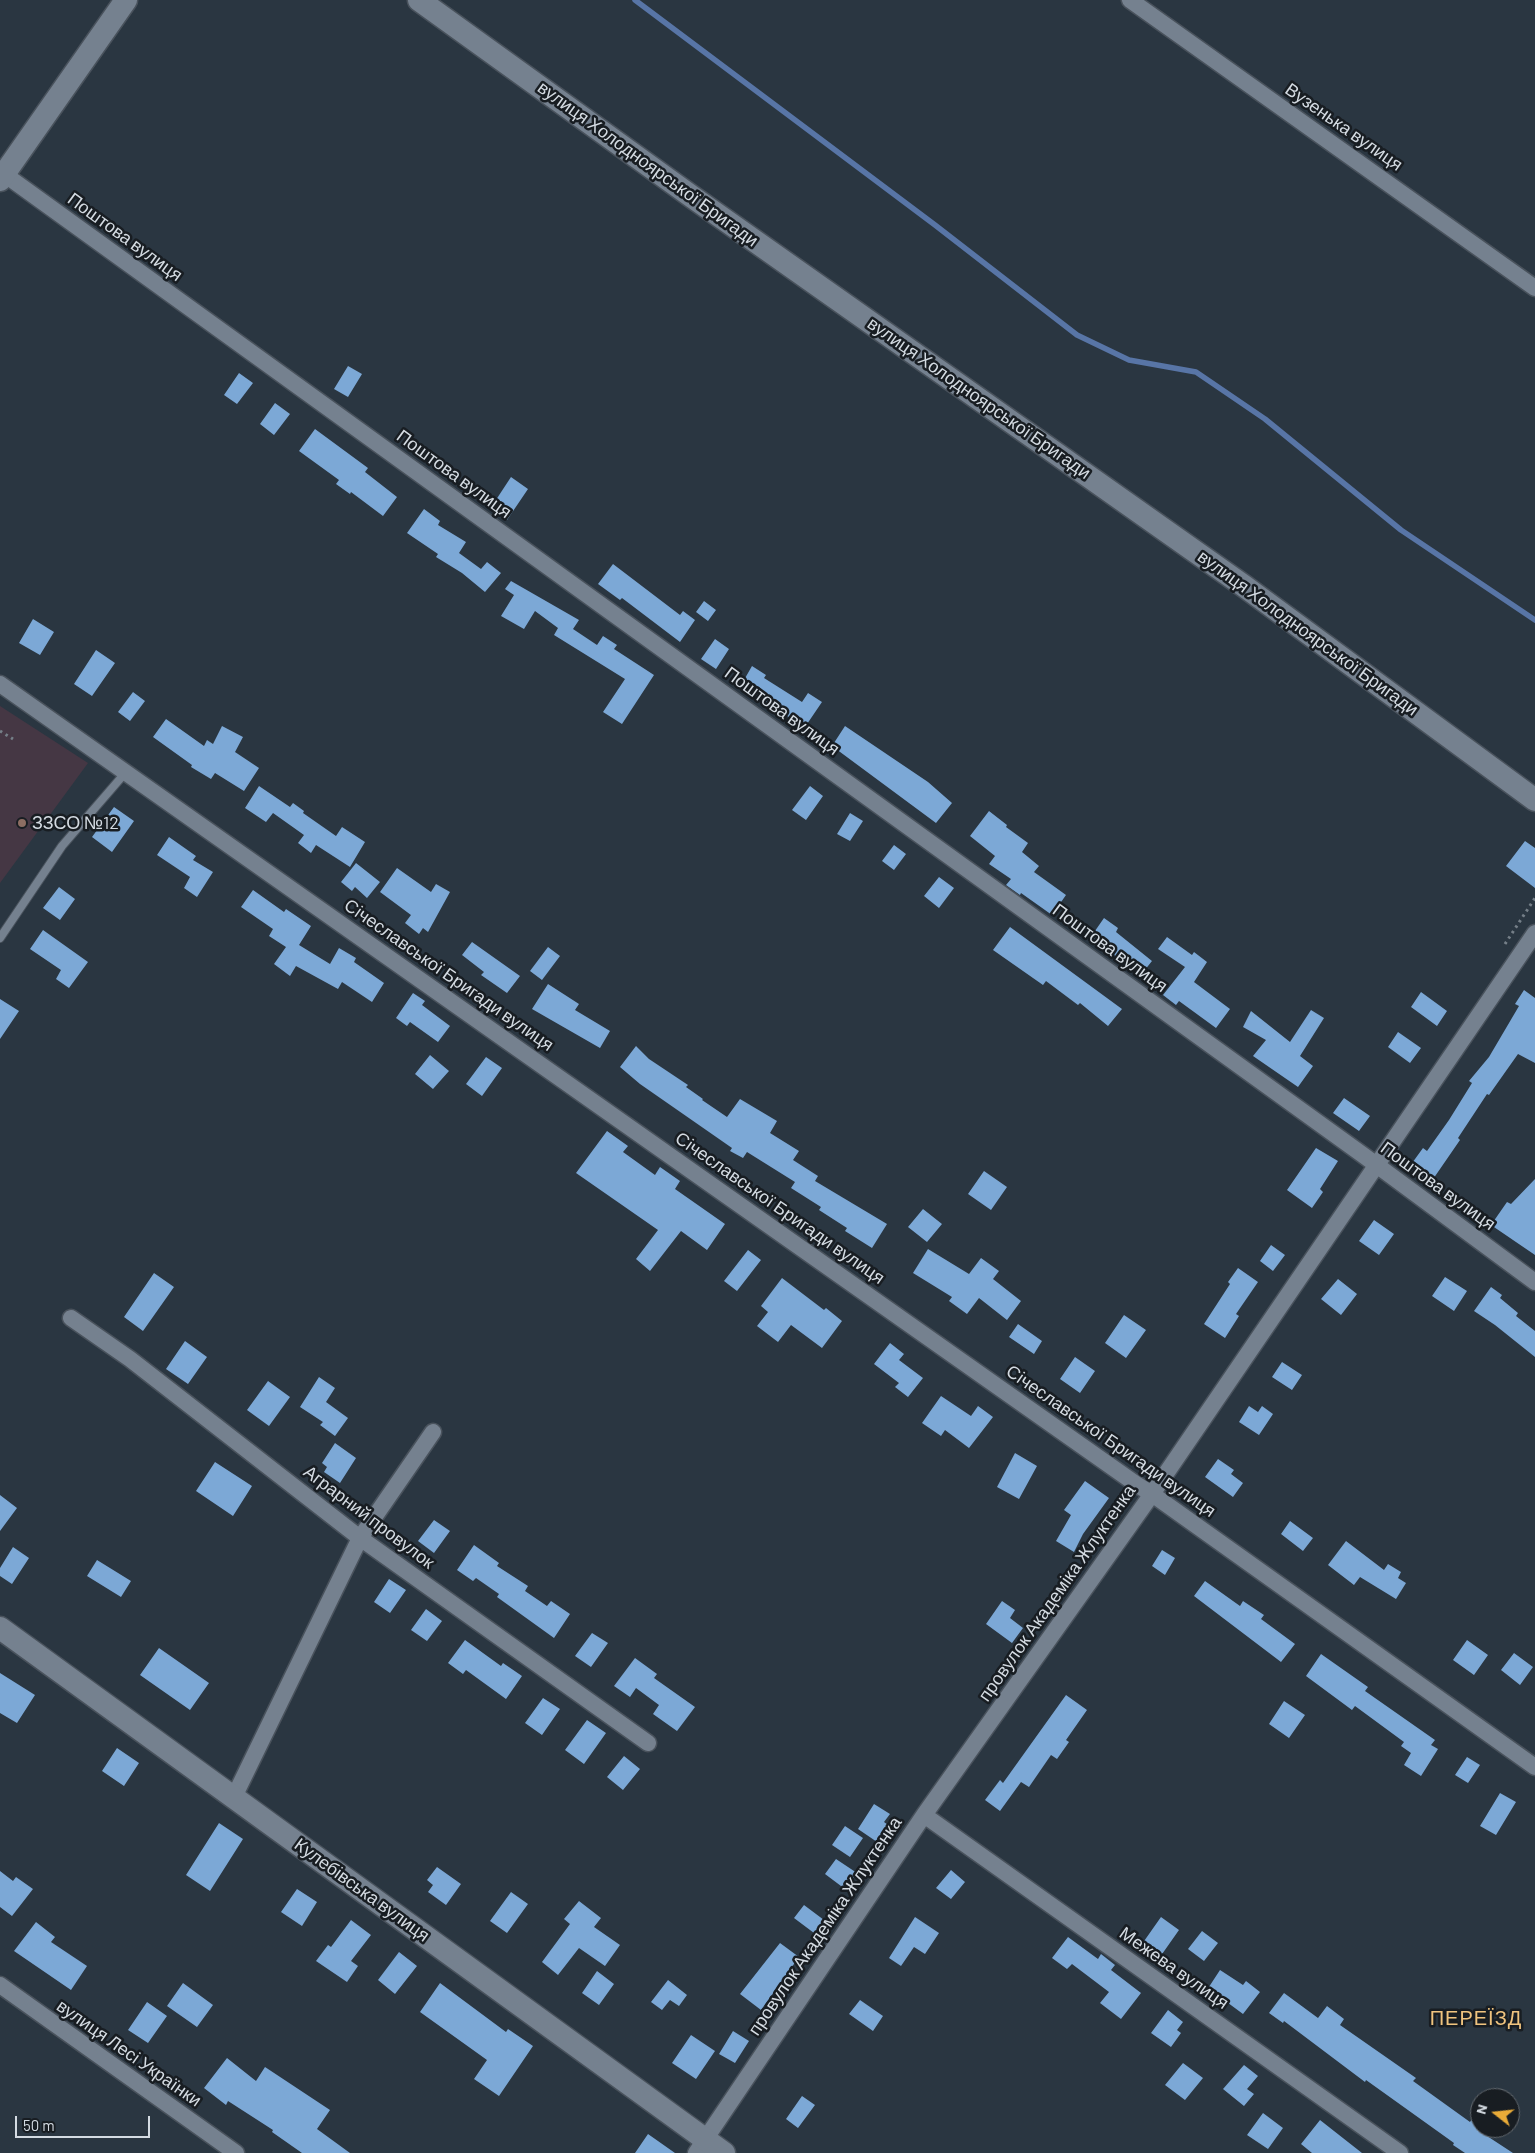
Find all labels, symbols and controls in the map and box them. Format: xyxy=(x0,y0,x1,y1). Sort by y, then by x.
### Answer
street label: вулиця Холодноярської Бригади xyxy=(533,77,763,251)
street label: Вузенька вулиця xyxy=(1281,78,1407,176)
street label: Поштова вулиця xyxy=(63,188,187,286)
street label: вулиця Холодноярської Бригади xyxy=(863,312,1095,484)
street label: Поштова вулиця xyxy=(392,425,516,523)
street label: вулиця Холодноярської Бригади xyxy=(1193,546,1423,720)
street label: Поштова вулиця xyxy=(720,662,844,760)
place label: ЗЗСО №12 xyxy=(32,812,119,834)
marker: ЗЗСО №12 xyxy=(16,817,28,829)
street label: Січеславської Бригади вулиця xyxy=(340,894,558,1056)
street label: Поштова вулиця xyxy=(1048,899,1172,997)
street label: Січеславської Бригади вулиця xyxy=(671,1127,889,1289)
street label: Поштова вулиця xyxy=(1376,1137,1500,1235)
street label: Січеславської Бригади вулиця xyxy=(1002,1360,1220,1522)
street label: Аграрний провулок xyxy=(299,1461,439,1573)
street label: провулок Академіка Жлуктенка xyxy=(974,1481,1140,1705)
street label: провулок Академіка Жлуктенка xyxy=(744,1812,906,2040)
street label: Кулебівська вулиця xyxy=(290,1834,434,1946)
street label: Межева вулиця xyxy=(1115,1922,1233,2014)
street label: вулиця Лесі Українки xyxy=(52,1995,206,2111)
district label: ПЕРЕЇЗД xyxy=(1429,2006,1523,2030)
north arrow xyxy=(1470,2088,1520,2138)
text: N xyxy=(1472,2102,1491,2116)
scale bar xyxy=(18,2106,152,2138)
text: 50 m xyxy=(23,2116,55,2134)

